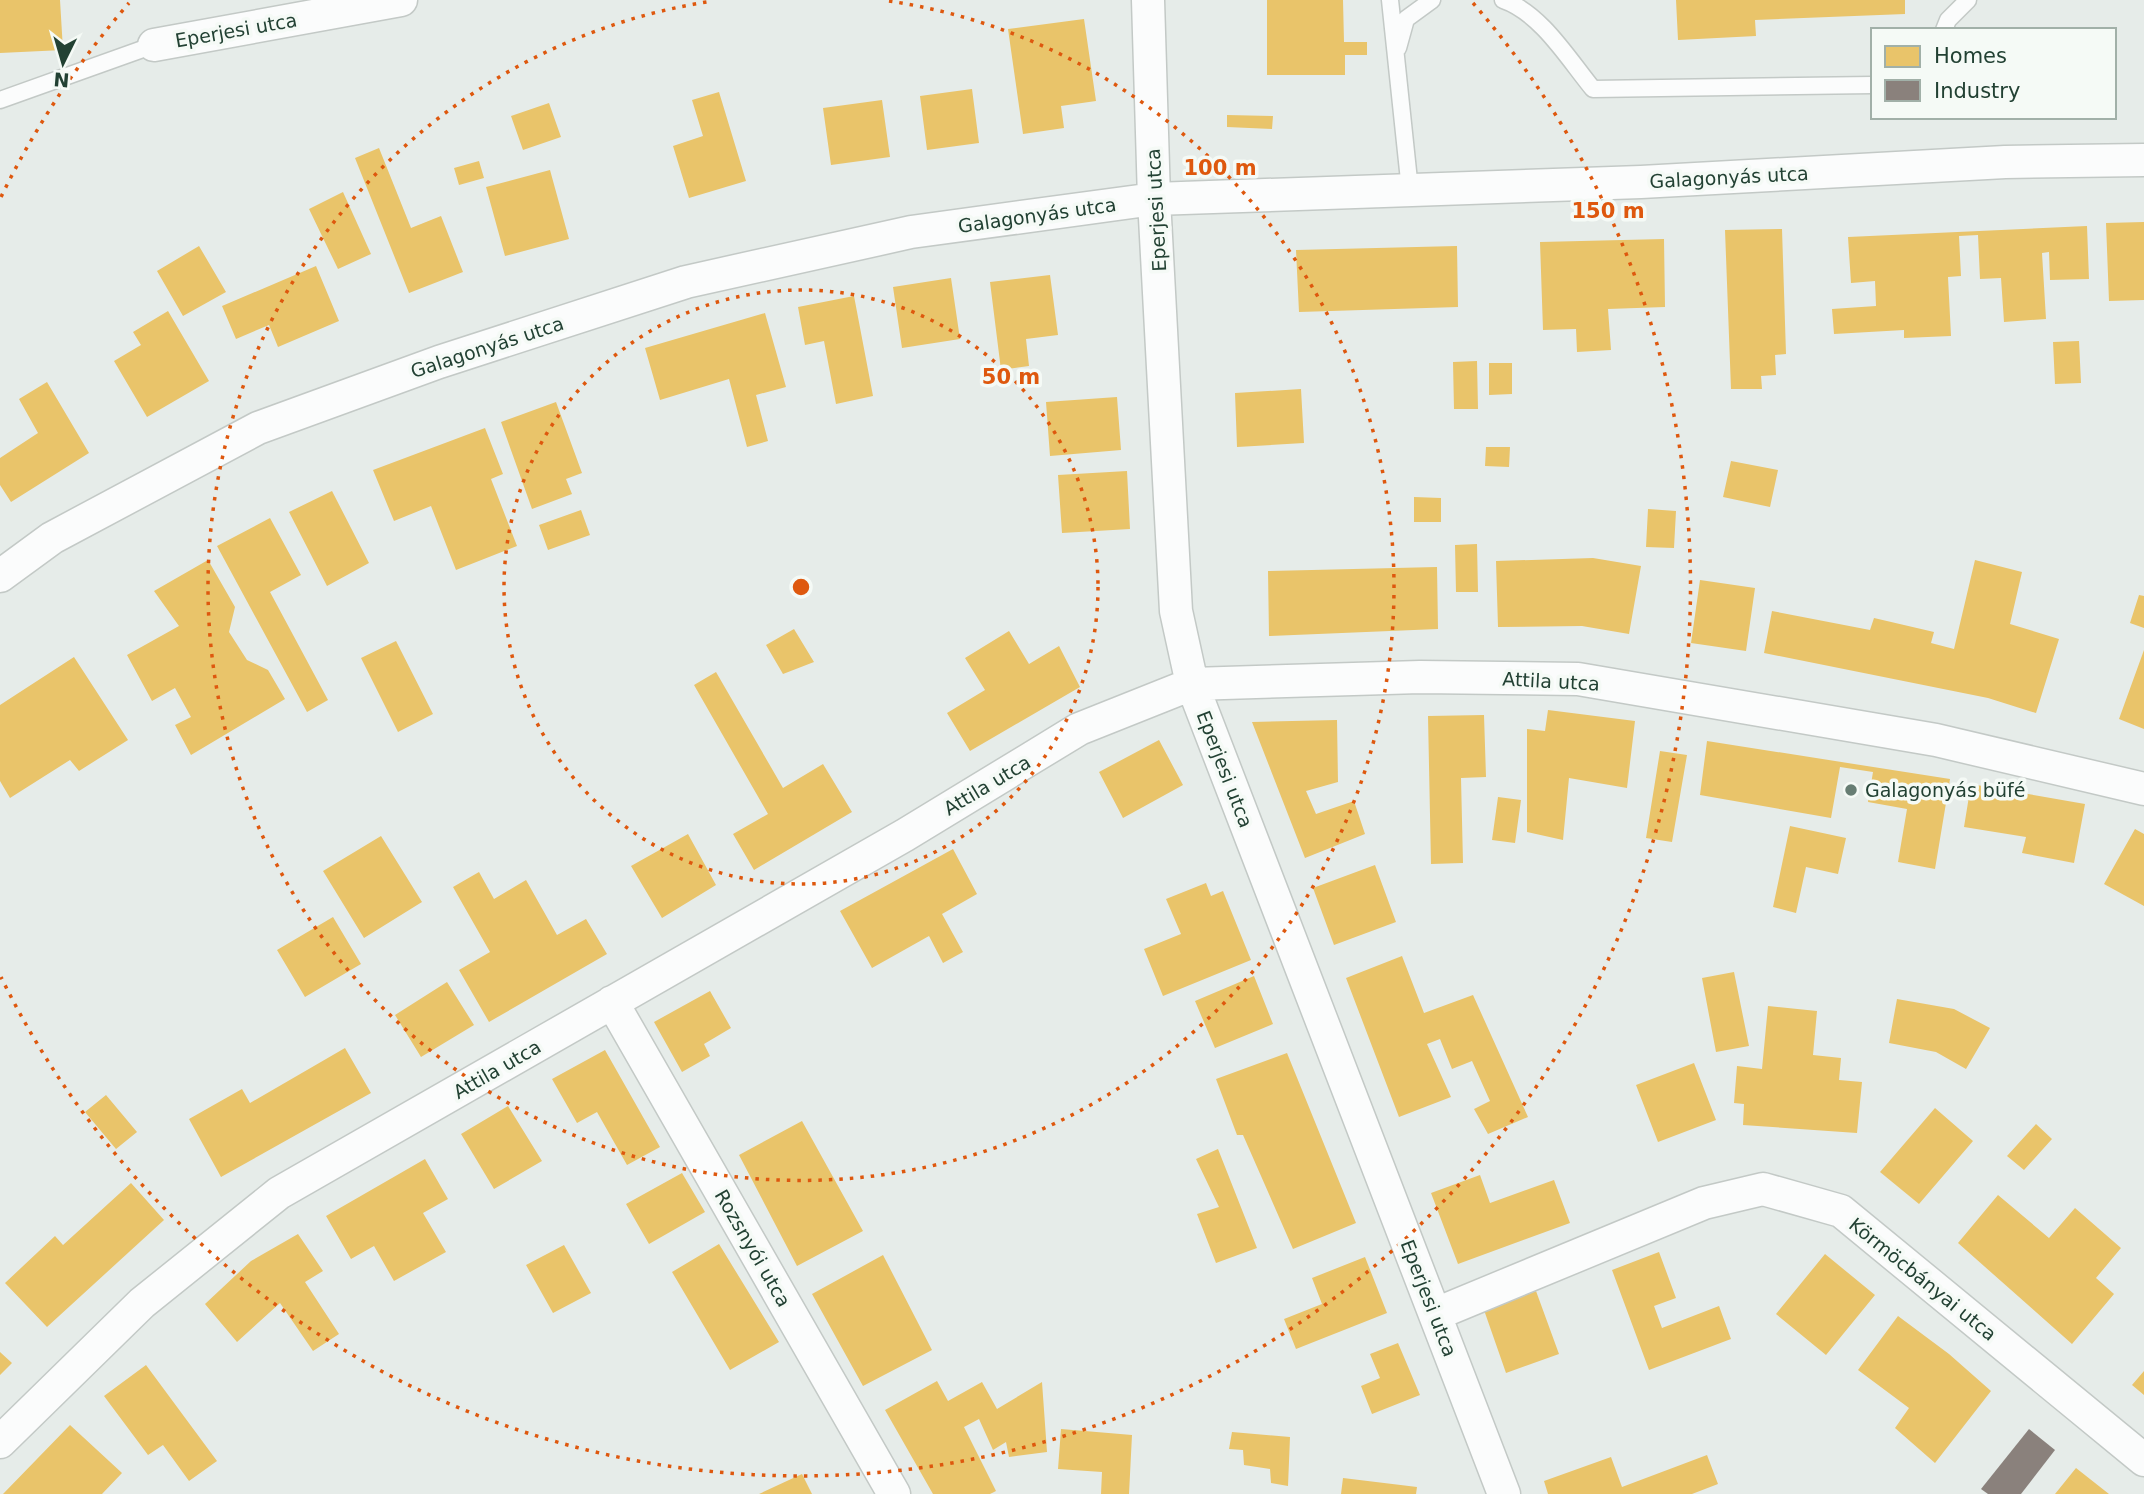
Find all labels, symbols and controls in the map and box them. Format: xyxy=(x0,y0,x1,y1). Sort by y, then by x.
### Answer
street label: Eperjesi utca xyxy=(173,8,299,52)
north arrow xyxy=(28,28,98,98)
legend xyxy=(1871,28,2116,119)
text: Homes xyxy=(1934,44,2007,68)
text: N xyxy=(53,68,70,92)
text: Industry xyxy=(1934,79,2020,103)
street label: Eperjesi utca xyxy=(1142,148,1170,272)
text: 100 m xyxy=(1183,156,1257,180)
street label: Galagonyás utca xyxy=(1649,162,1809,192)
street label: Galagonyás utca xyxy=(957,193,1117,237)
text: 150 m xyxy=(1571,199,1645,223)
street label: Galagonyás utca xyxy=(408,312,566,382)
text: 50 m xyxy=(982,365,1040,389)
centre of rings xyxy=(789,575,813,599)
street label: Attila utca xyxy=(1502,667,1600,695)
street label: Eperjesi utca xyxy=(1193,707,1257,831)
street label: Attila utca xyxy=(940,750,1034,820)
place label: Galagonyás büfé xyxy=(1865,779,2025,801)
marker: Galagonyás büfé xyxy=(1843,782,1859,798)
street label: Attila utca xyxy=(449,1035,545,1103)
street label: Rozsnyói utca xyxy=(711,1185,795,1311)
street label: Körmöcbányai utca xyxy=(1845,1213,2001,1345)
street label: Eperjesi utca xyxy=(1397,1236,1461,1360)

